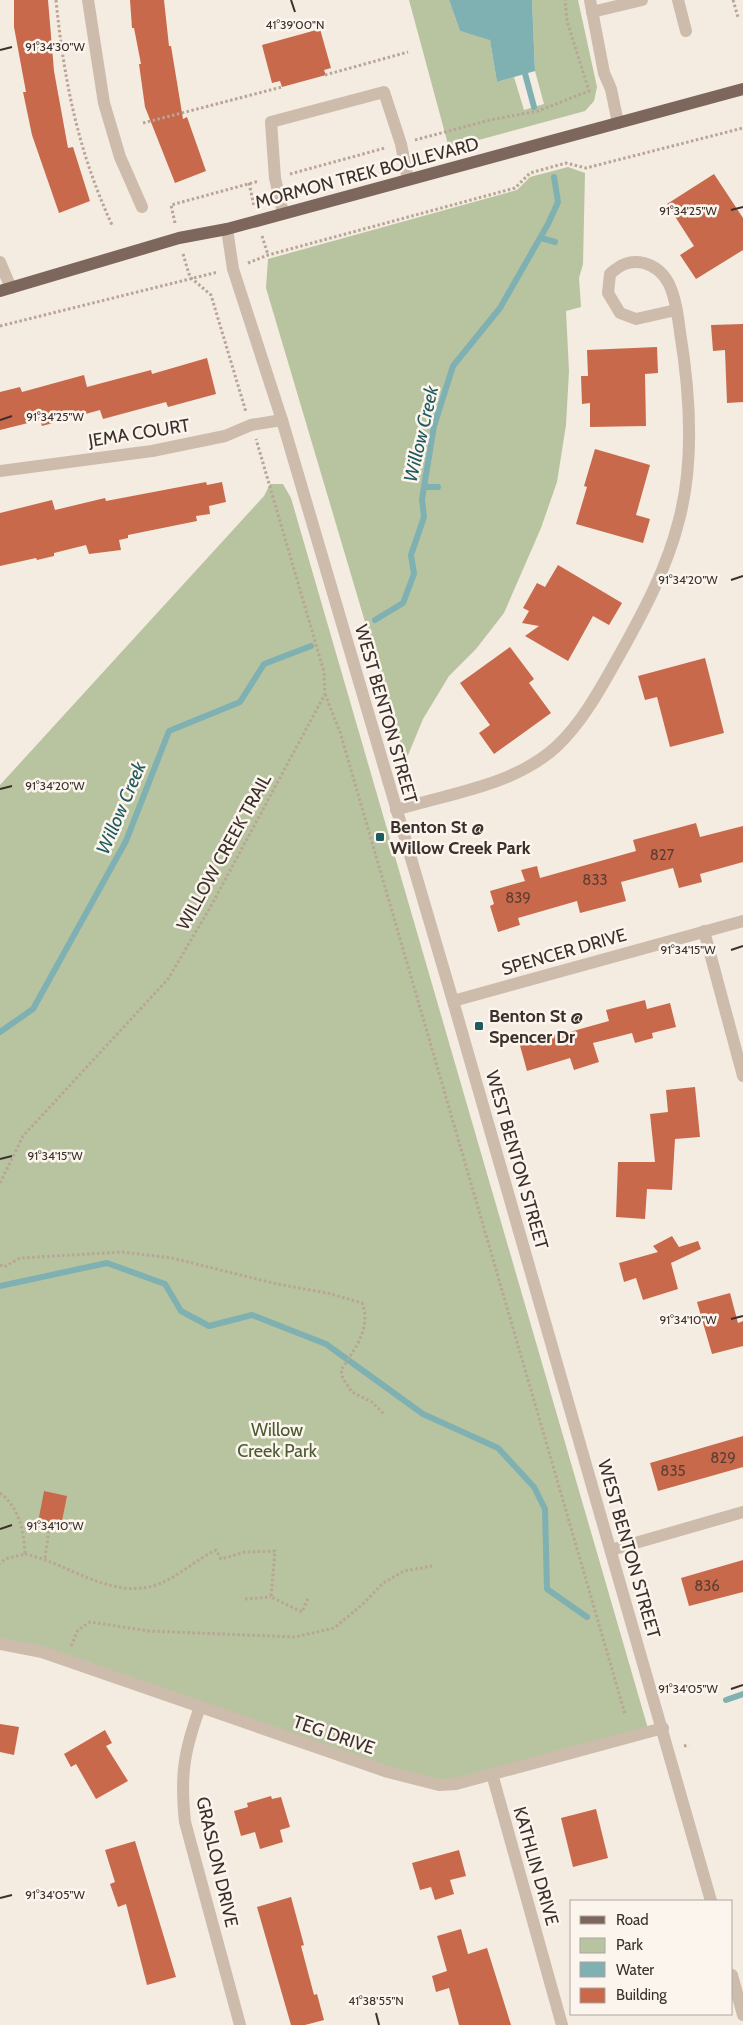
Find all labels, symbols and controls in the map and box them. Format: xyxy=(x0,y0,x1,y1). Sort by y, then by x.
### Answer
text: 41°39'00"N xyxy=(266,17,324,32)
text: 91°34'30"W xyxy=(25,39,85,54)
street label: MORMON TREK BOULEVARD xyxy=(253,133,481,213)
text: 91°34'25"W xyxy=(659,203,717,218)
water label: Willow Creek xyxy=(399,383,443,484)
text: 91°34'25"W xyxy=(26,409,84,424)
street label: JEMA COURT xyxy=(86,414,192,452)
text: 91°34'20"W xyxy=(658,572,718,587)
street label: WEST BENTON STREET xyxy=(350,622,422,806)
water label: Willow Creek xyxy=(91,757,151,858)
street label: WILLOW CREEK TRAIL xyxy=(172,770,276,934)
text: 91°34'20"W xyxy=(25,778,85,793)
place label: Benton St @ Willow Creek Park xyxy=(390,816,531,859)
marker: Benton St @ Willow Creek Park xyxy=(374,831,386,843)
house number: 827 xyxy=(650,846,675,864)
house number: 833 xyxy=(582,871,608,889)
house number: 839 xyxy=(505,889,531,907)
street label: SPENCER DRIVE xyxy=(499,924,629,980)
text: 91°34'15"W xyxy=(660,942,716,957)
place label: Benton St @ Spencer Dr xyxy=(489,1005,583,1048)
marker: Benton St @ Spencer Dr xyxy=(473,1020,485,1032)
street label: WEST BENTON STREET xyxy=(481,1068,553,1252)
text: 91°34'15"W xyxy=(27,1148,83,1163)
text: 91°34'10"W xyxy=(659,1312,717,1327)
park label: Willow Creek Park xyxy=(237,1419,318,1462)
house number: 829 xyxy=(710,1449,736,1467)
street label: WEST BENTON STREET xyxy=(593,1457,665,1641)
house number: 835 xyxy=(660,1462,686,1480)
text: 91°34'10"W xyxy=(26,1518,84,1533)
house number: 836 xyxy=(694,1577,720,1595)
text: 91°34'05"W xyxy=(658,1681,718,1696)
street label: TEG DRIVE xyxy=(290,1711,378,1759)
street label: GRASLON DRIVE xyxy=(191,1795,243,1929)
street label: KATHLIN DRIVE xyxy=(509,1804,563,1928)
text: 91°34'05"W xyxy=(25,1887,85,1902)
legend xyxy=(570,1900,733,2015)
text: Road xyxy=(616,1911,649,1929)
text: Park xyxy=(616,1936,643,1954)
text: Water xyxy=(616,1961,654,1979)
text: Building xyxy=(616,1986,667,2004)
text: 41°38'55"N xyxy=(348,1993,404,2008)

